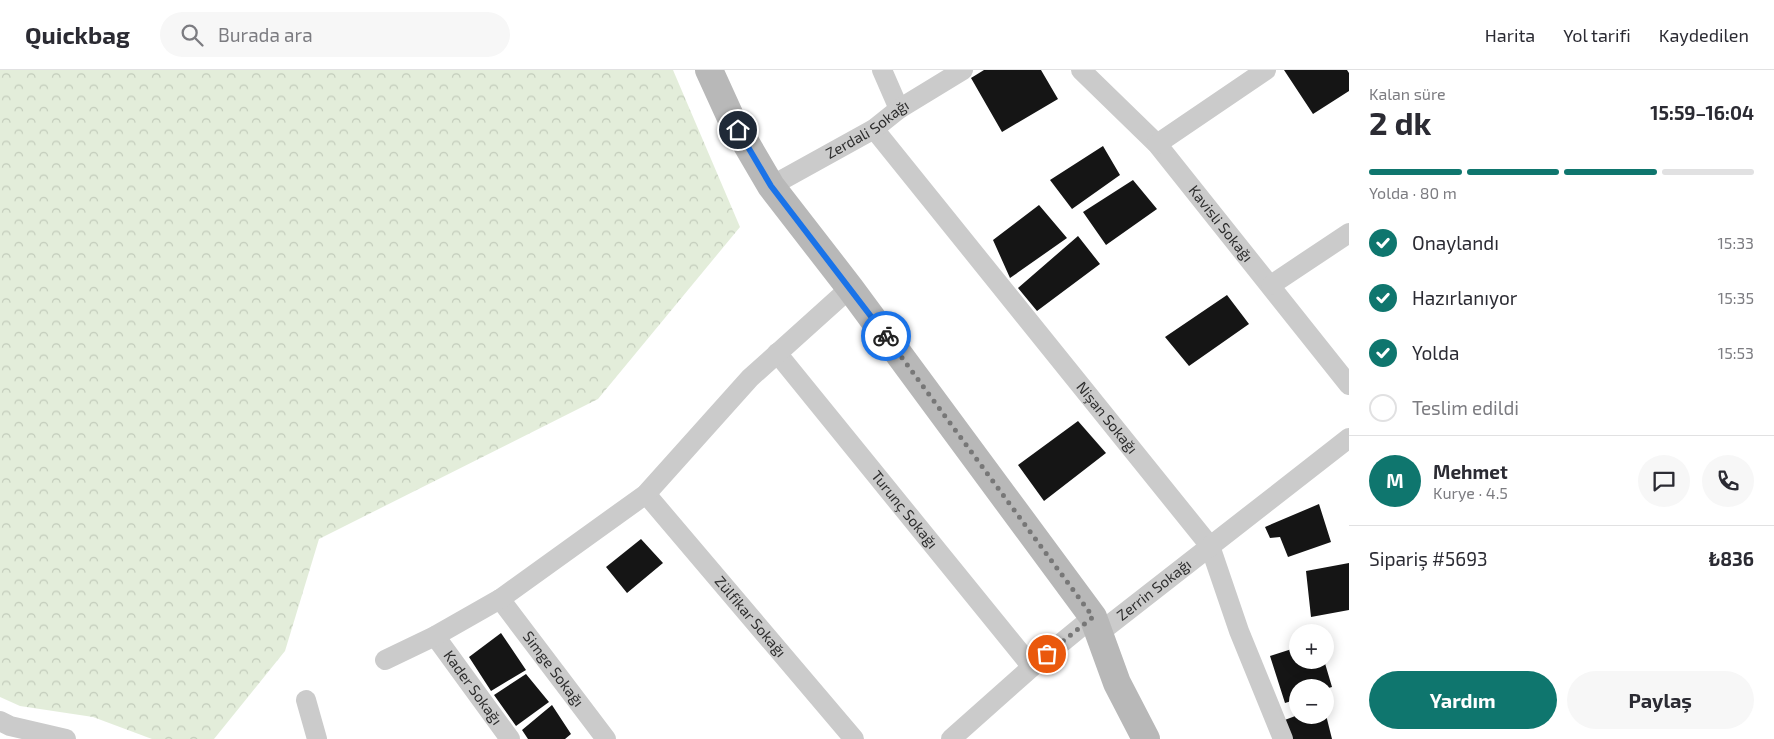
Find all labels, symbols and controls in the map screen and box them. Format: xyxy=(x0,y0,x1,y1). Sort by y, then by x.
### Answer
search box xyxy=(160,12,510,57)
text: Quickbag xyxy=(25,20,130,49)
icon: search xyxy=(178,21,206,49)
text: Burada ara xyxy=(218,23,313,46)
text: Harita xyxy=(1485,24,1535,46)
text: Yol tarifi xyxy=(1563,24,1631,46)
text: Kaydedilen xyxy=(1659,24,1749,46)
text: Kalan süre xyxy=(1369,84,1446,103)
street label: Zerdali Sokağı xyxy=(822,95,912,162)
text: 15:59–16:04 xyxy=(1650,101,1754,124)
text: 2 dk xyxy=(1369,103,1432,141)
pin xyxy=(717,109,759,151)
icon: home xyxy=(724,116,752,144)
street label: Kavisli Sokağı xyxy=(1185,181,1257,265)
text: Yolda · 80 m xyxy=(1369,183,1457,202)
icon: check xyxy=(1369,229,1397,257)
text: Onaylandı xyxy=(1412,231,1499,254)
text: 15:33 xyxy=(1717,233,1754,252)
icon: check xyxy=(1369,284,1397,312)
text: Hazırlanıyor xyxy=(1412,286,1517,309)
text: 15:35 xyxy=(1718,288,1754,307)
courier xyxy=(861,311,911,361)
icon: bike xyxy=(872,322,900,350)
icon: check xyxy=(1369,339,1397,367)
text: Yolda xyxy=(1412,341,1459,364)
text: 15:53 xyxy=(1718,343,1754,362)
street label: Nişan Sokağı xyxy=(1073,378,1142,457)
text: Teslim edildi xyxy=(1412,396,1519,419)
button: chat xyxy=(1638,455,1690,507)
button: phone xyxy=(1702,455,1754,507)
text: Mehmet xyxy=(1433,460,1508,483)
street label: Turunç Sokağı xyxy=(868,467,942,552)
text: M xyxy=(1386,469,1404,492)
text: Kurye · 4.5 xyxy=(1433,483,1508,502)
text: Sipariş #5693 xyxy=(1369,547,1488,570)
text: ₺836 xyxy=(1709,547,1754,570)
street label: Zerrin Sokağı xyxy=(1113,555,1194,624)
street label: Zülfikar Sokağı xyxy=(711,572,790,660)
map controls xyxy=(1289,624,1334,724)
button: + xyxy=(1289,624,1334,669)
street label: Simge Sokağı xyxy=(520,627,588,710)
pin xyxy=(1026,633,1068,675)
icon: bag xyxy=(1033,640,1061,668)
street label: Kader Sokağı xyxy=(440,646,507,728)
button: Yardım xyxy=(1369,671,1557,729)
button: Paylaş xyxy=(1567,671,1754,729)
button: − xyxy=(1289,679,1334,724)

